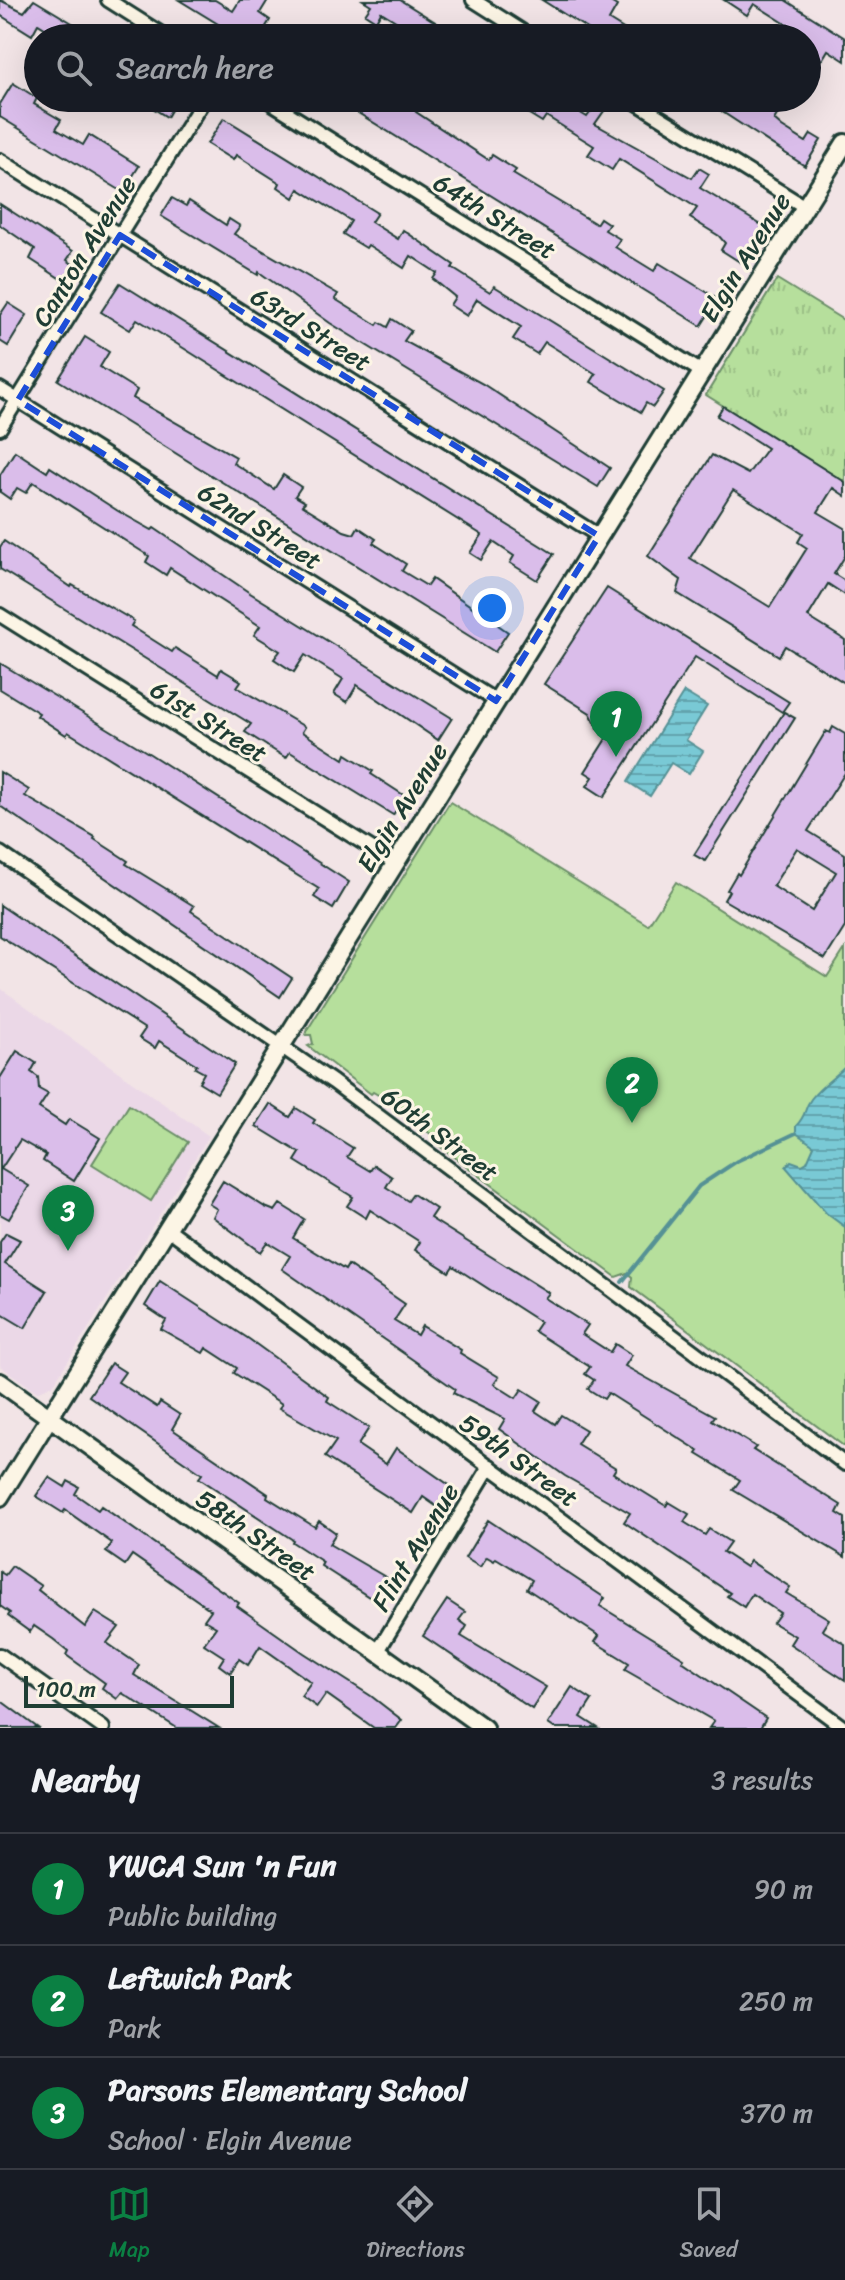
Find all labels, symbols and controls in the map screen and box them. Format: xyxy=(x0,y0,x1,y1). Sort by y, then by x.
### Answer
search box xyxy=(24,24,821,112)
text: Search here xyxy=(116,41,274,95)
icon: search xyxy=(52,46,96,90)
street label: 64th Street xyxy=(424,160,566,272)
street label: Canton Avenue xyxy=(19,166,149,336)
street label: Elgin Avenue xyxy=(687,183,803,331)
street label: 63rd Street xyxy=(241,274,381,384)
street label: 62nd Street xyxy=(189,469,331,583)
your location xyxy=(472,588,512,628)
street label: 61st Street xyxy=(141,667,277,775)
pin: 1 xyxy=(590,691,642,757)
street label: Elgin Avenue xyxy=(344,733,460,881)
pin: 2 xyxy=(606,1057,658,1123)
street label: 60th Street xyxy=(371,1074,509,1194)
pin: 3 xyxy=(42,1185,94,1251)
street label: 59th Street xyxy=(449,1400,589,1520)
street label: Flint Avenue xyxy=(358,1474,472,1620)
street label: 58th Street xyxy=(186,1476,326,1594)
text: 100 m xyxy=(36,1670,96,1709)
scale bar xyxy=(24,1672,234,1708)
text: Nearby xyxy=(32,1750,140,1810)
text: 3 results xyxy=(711,1757,813,1803)
text: YWCA Sun 'n Fun xyxy=(108,1839,336,1893)
text: 1 xyxy=(52,1866,64,1912)
text: 90 m xyxy=(754,1866,813,1912)
text: Public building xyxy=(108,1893,277,1939)
text: Leftwich Park xyxy=(108,1951,292,2005)
text: 2 xyxy=(50,1978,66,2024)
text: 250 m xyxy=(739,1978,813,2024)
text: Park xyxy=(108,2005,161,2051)
text: Parsons Elementary School xyxy=(108,2063,467,2117)
text: 3 xyxy=(51,2090,65,2136)
text: 370 m xyxy=(741,2090,813,2136)
text: School · Elgin Avenue xyxy=(108,2117,352,2163)
tab: Map xyxy=(107,2182,151,2269)
tab: Directions xyxy=(366,2182,465,2269)
tab: Saved xyxy=(680,2182,738,2269)

